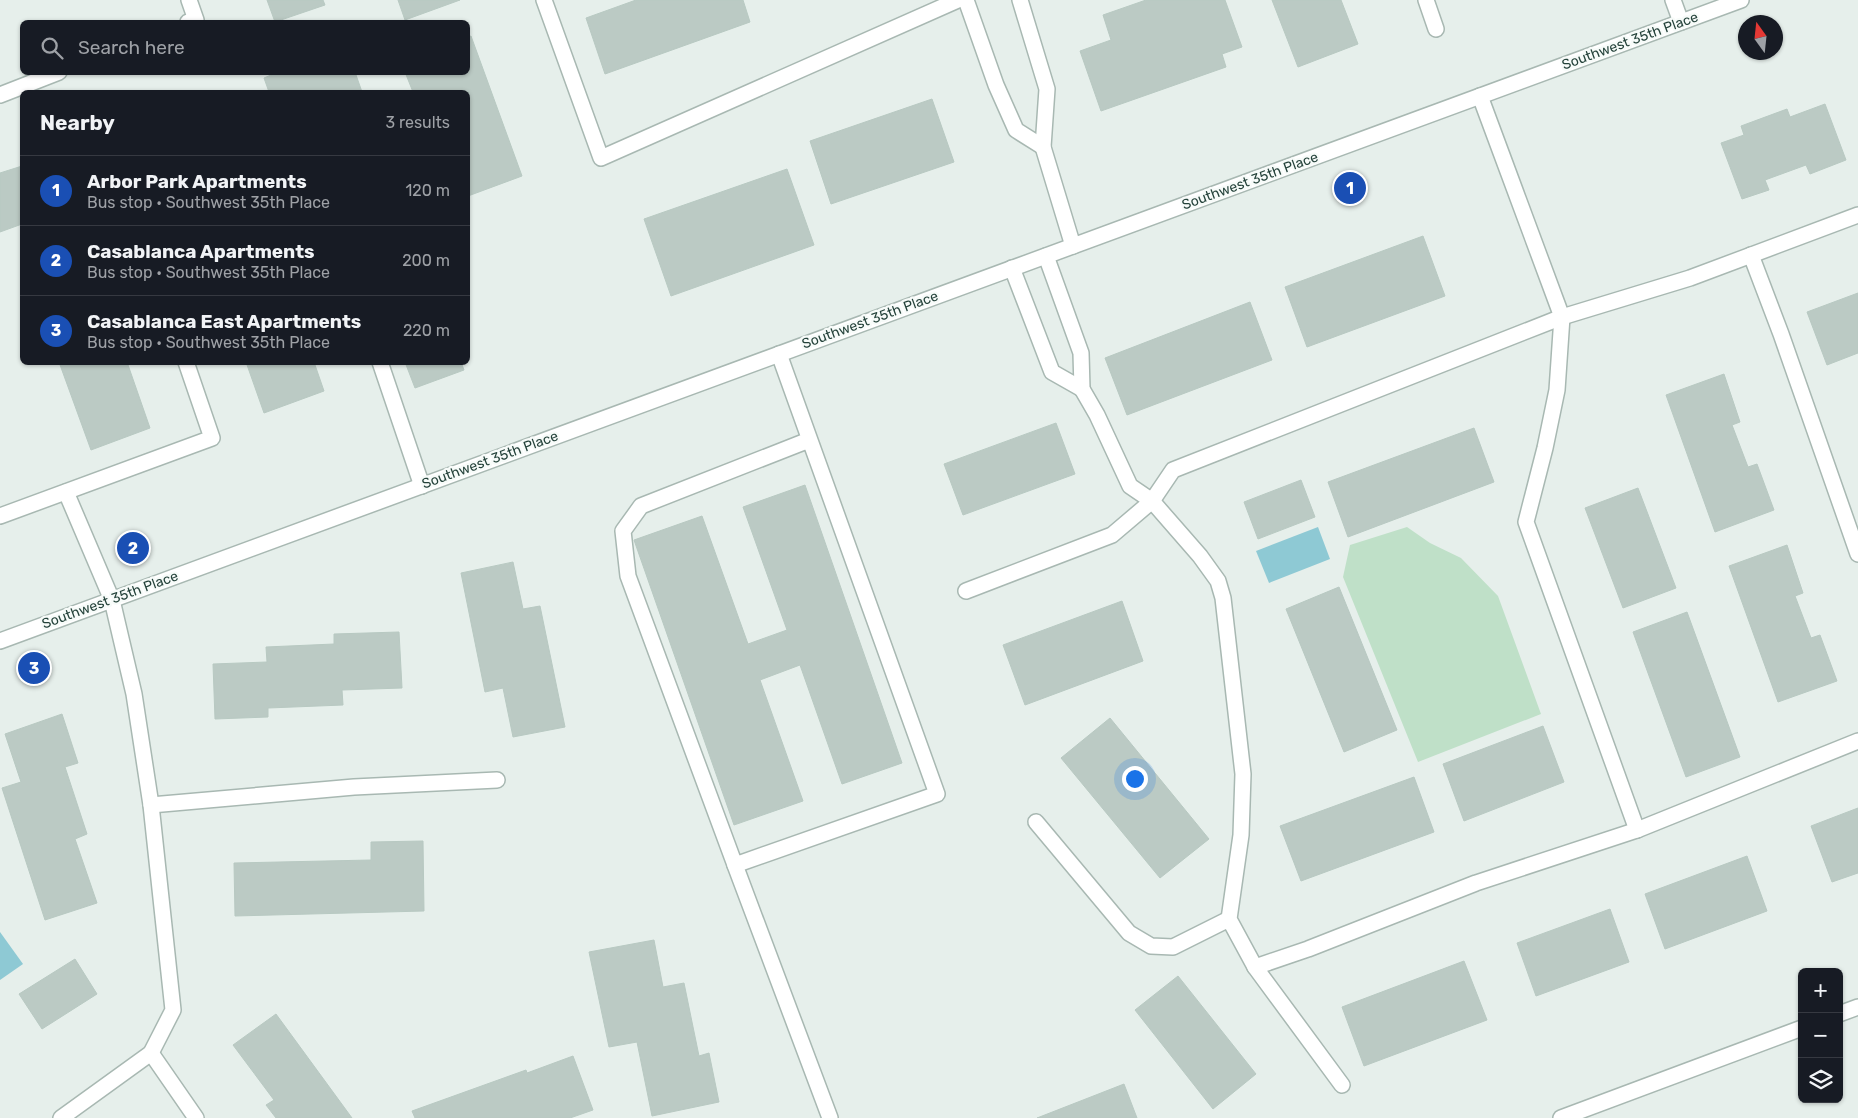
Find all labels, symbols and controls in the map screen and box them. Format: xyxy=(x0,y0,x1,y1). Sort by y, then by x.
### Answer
street label: Southwest 35th Place xyxy=(1560,8,1701,74)
north arrow xyxy=(1738,15,1783,60)
search box xyxy=(20,20,470,75)
icon: search xyxy=(38,34,66,62)
text: Search here xyxy=(78,36,185,59)
text: Nearby xyxy=(40,110,115,135)
text: 3 results xyxy=(385,113,450,132)
street label: Southwest 35th Place xyxy=(1180,148,1321,214)
pin: 1 xyxy=(1334,169,1366,207)
text: Arbor Park Apartments xyxy=(87,170,307,193)
text: 1 xyxy=(52,181,60,200)
text: 120 m xyxy=(405,181,450,200)
text: Bus stop · Southwest 35th Place xyxy=(87,193,330,212)
text: Casablanca Apartments xyxy=(87,240,315,263)
text: 2 xyxy=(51,251,61,270)
text: 200 m xyxy=(402,251,450,270)
text: Bus stop · Southwest 35th Place xyxy=(87,263,330,282)
street label: Southwest 35th Place xyxy=(800,287,941,353)
text: Casablanca East Apartments xyxy=(87,310,361,333)
text: 3 xyxy=(51,321,61,340)
text: 220 m xyxy=(403,321,450,340)
text: Bus stop · Southwest 35th Place xyxy=(87,333,330,352)
street label: Southwest 35th Place xyxy=(420,427,561,493)
pin: 2 xyxy=(117,529,149,567)
street label: Southwest 35th Place xyxy=(40,567,181,633)
pin: 3 xyxy=(18,649,50,687)
your location xyxy=(1122,766,1148,792)
map controls xyxy=(1798,968,1843,1103)
button: + xyxy=(1798,968,1843,1013)
button: − xyxy=(1798,1013,1843,1058)
button: layers xyxy=(1798,1058,1843,1103)

